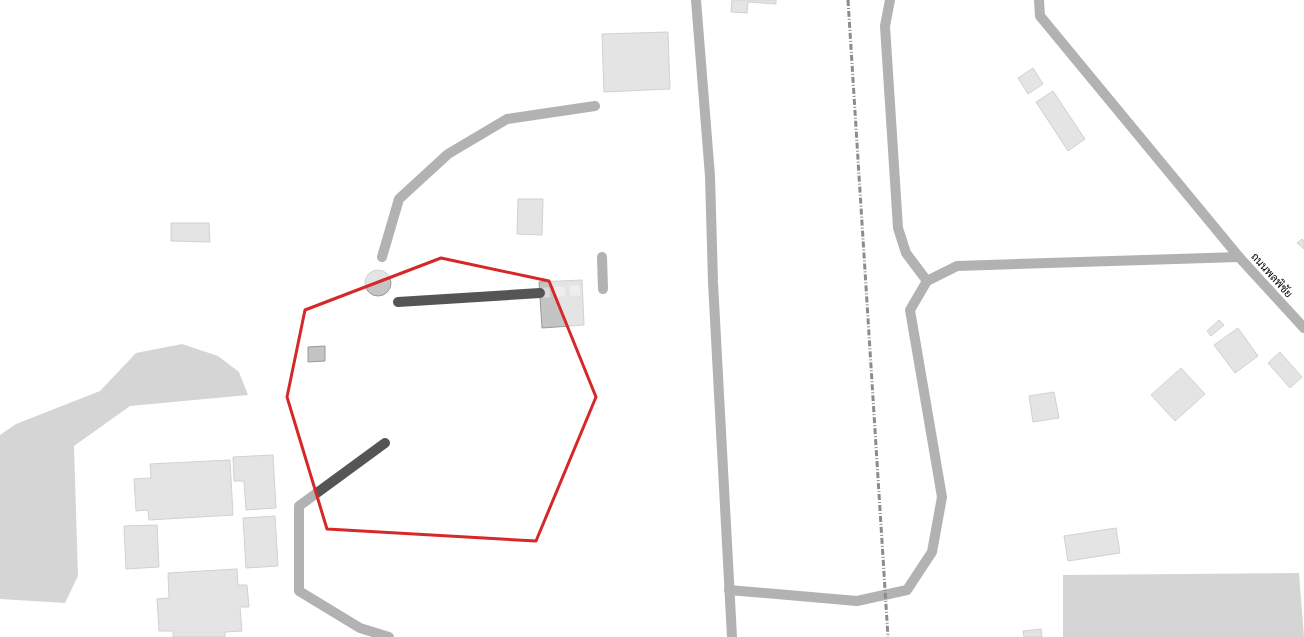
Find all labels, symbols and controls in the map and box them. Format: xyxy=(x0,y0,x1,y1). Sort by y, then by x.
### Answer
street label: ถนนพลพิชัย xyxy=(1248,250,1296,300)

